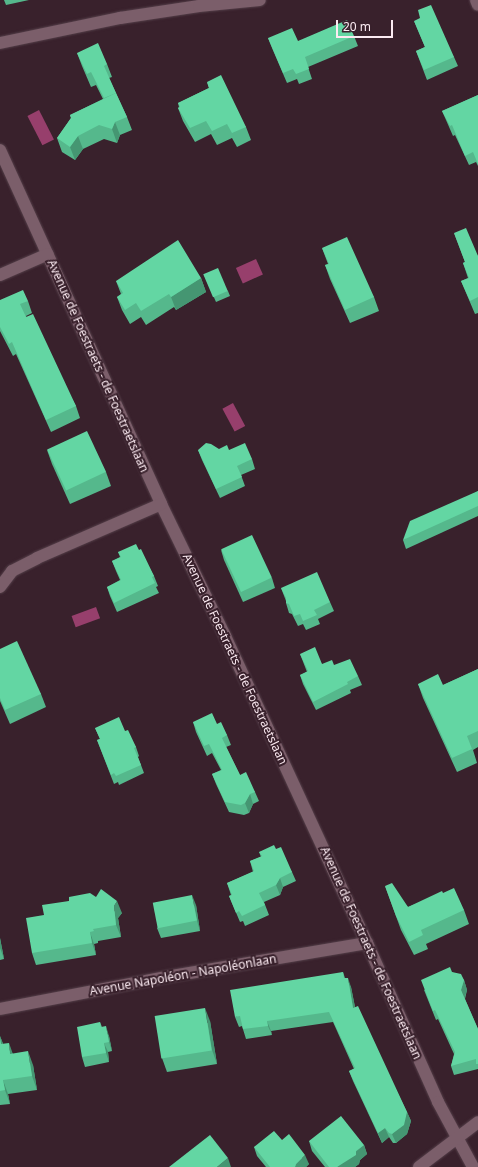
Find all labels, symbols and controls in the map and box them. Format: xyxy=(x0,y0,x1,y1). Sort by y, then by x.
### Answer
scale bar xyxy=(338,12,395,38)
text: 20 m xyxy=(343,18,371,35)
street label: Avenue de Foestraets - de Foestraetslaan xyxy=(44,257,152,475)
street label: Avenue de Foestraets - de Foestraetslaan xyxy=(180,551,290,767)
street label: Avenue de Foestraets - de Foestraetslaan xyxy=(317,844,425,1062)
street label: Avenue Napoléon - Napoléonlaan xyxy=(88,951,278,999)

